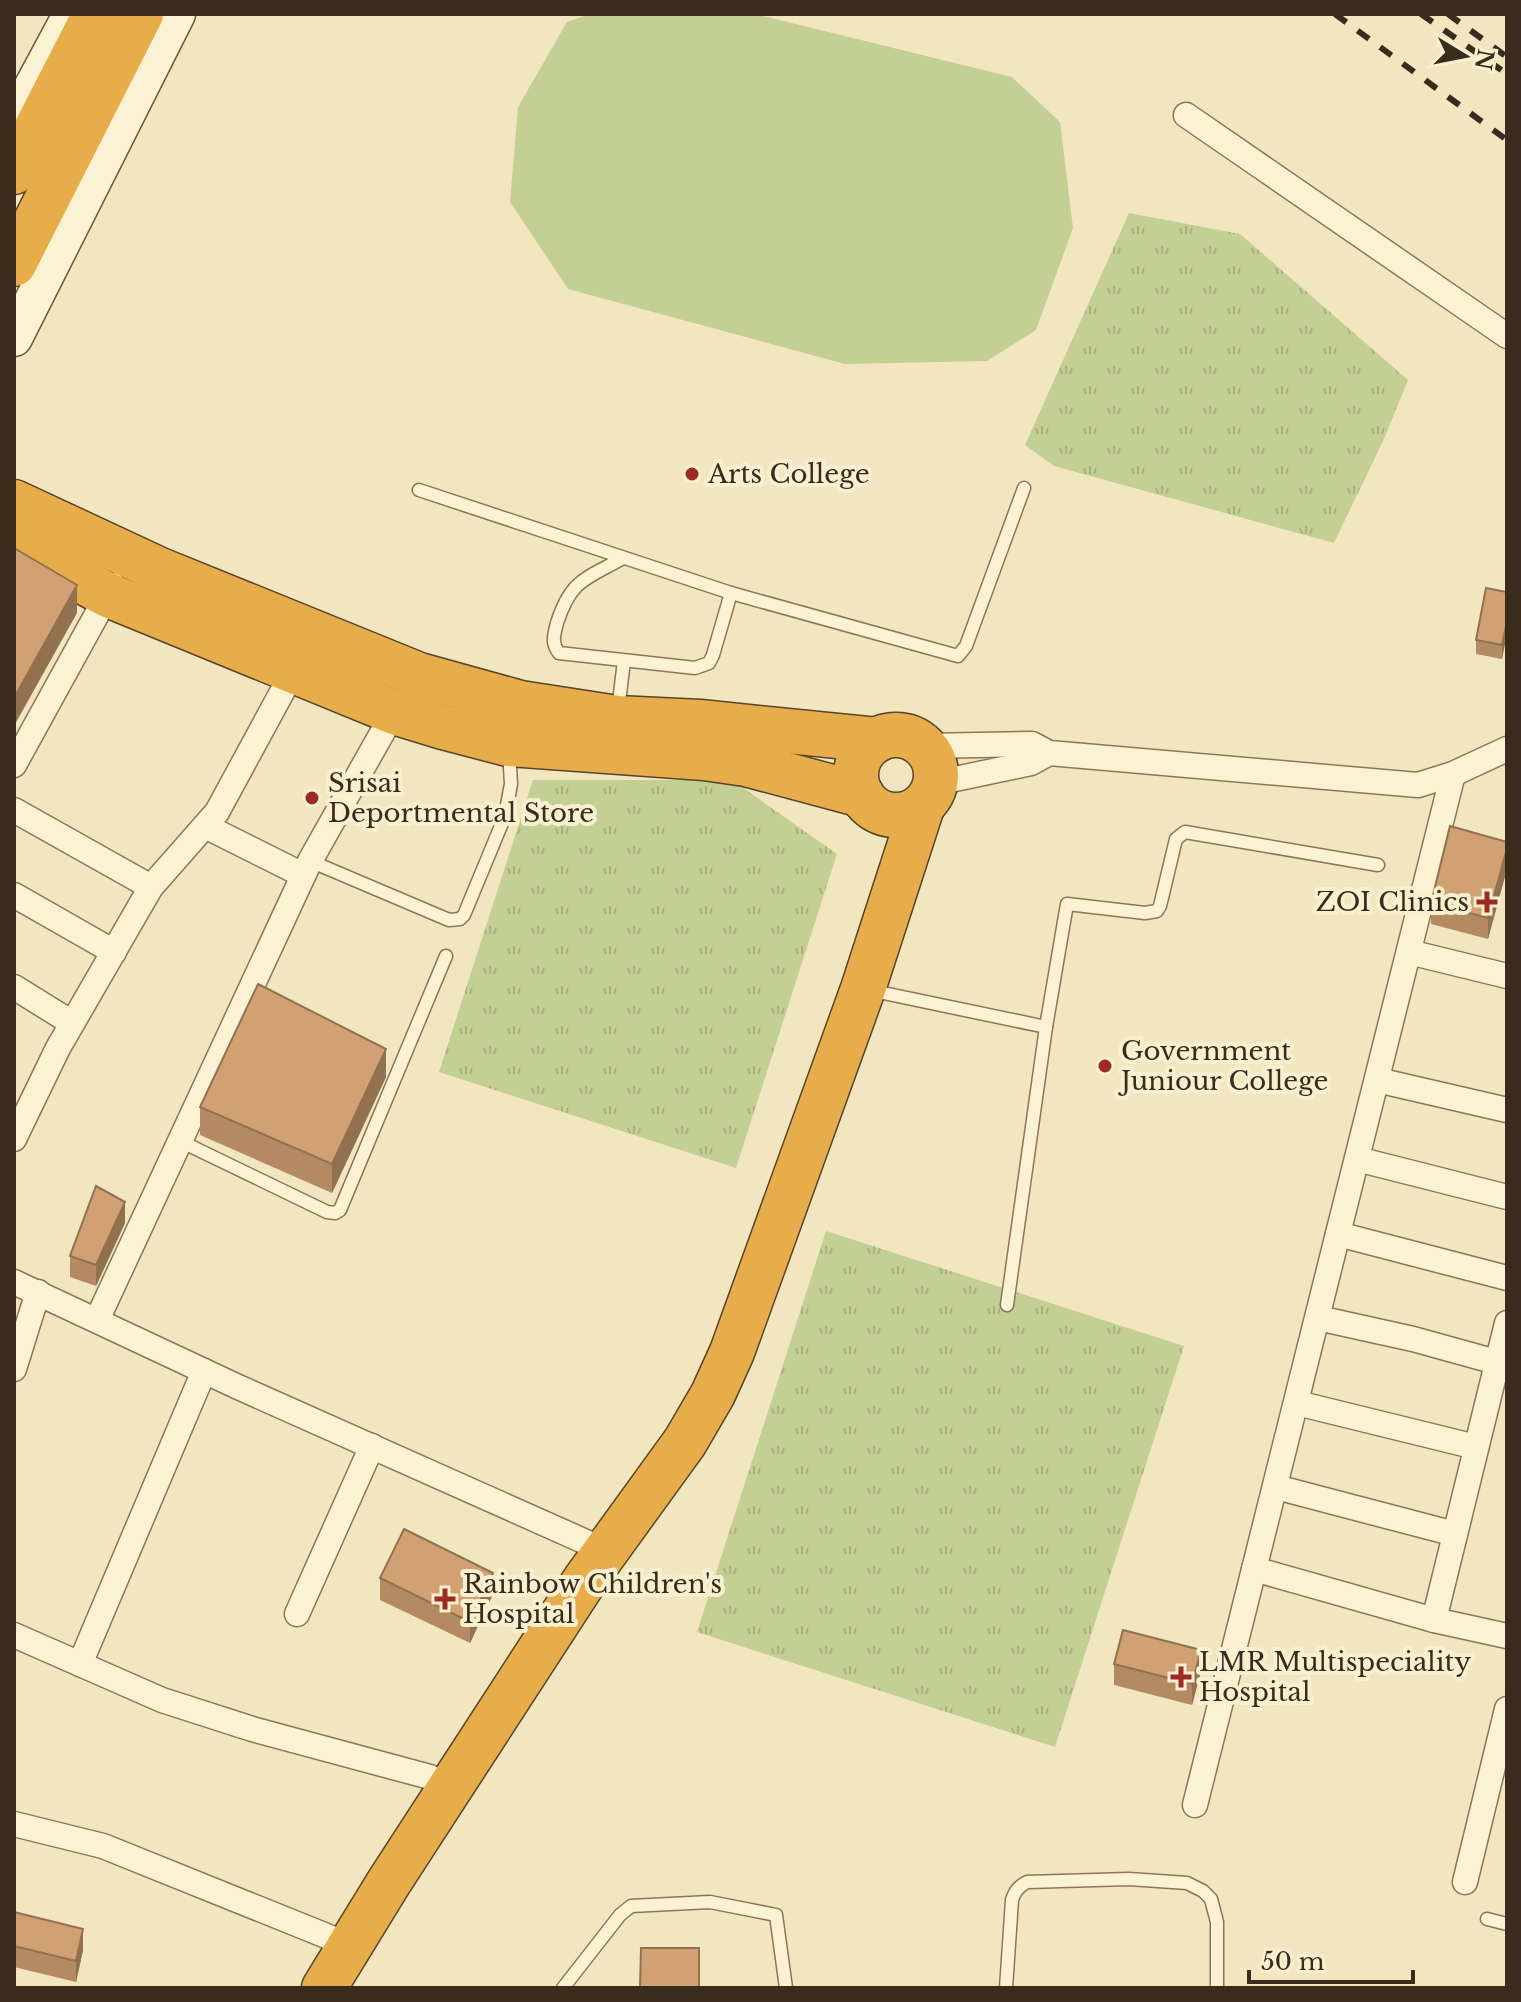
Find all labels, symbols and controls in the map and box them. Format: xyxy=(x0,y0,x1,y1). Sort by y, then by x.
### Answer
north arrow xyxy=(1425,16,1505,96)
text: N xyxy=(1469,47,1499,72)
place label: Arts College xyxy=(707,458,870,490)
marker: Arts College xyxy=(683,465,701,483)
place label: Srisai Deportmental Store xyxy=(328,767,594,829)
marker: Srisai Deportmental Store xyxy=(303,789,321,807)
place label: ZOI Clinics xyxy=(1316,886,1469,918)
marker: ZOI Clinics xyxy=(1476,891,1498,913)
place label: Government Juniour College xyxy=(1118,1035,1329,1097)
marker: Government Juniour College xyxy=(1096,1057,1114,1075)
place label: Rainbow Children's Hospital xyxy=(463,1568,722,1630)
marker: Rainbow Children's Hospital xyxy=(434,1588,456,1610)
place label: LMR Multispeciality Hospital xyxy=(1199,1646,1471,1708)
marker: LMR Multispeciality Hospital xyxy=(1170,1666,1192,1688)
scale bar xyxy=(1249,1934,1413,1984)
text: 50 m xyxy=(1261,1947,1325,1976)

